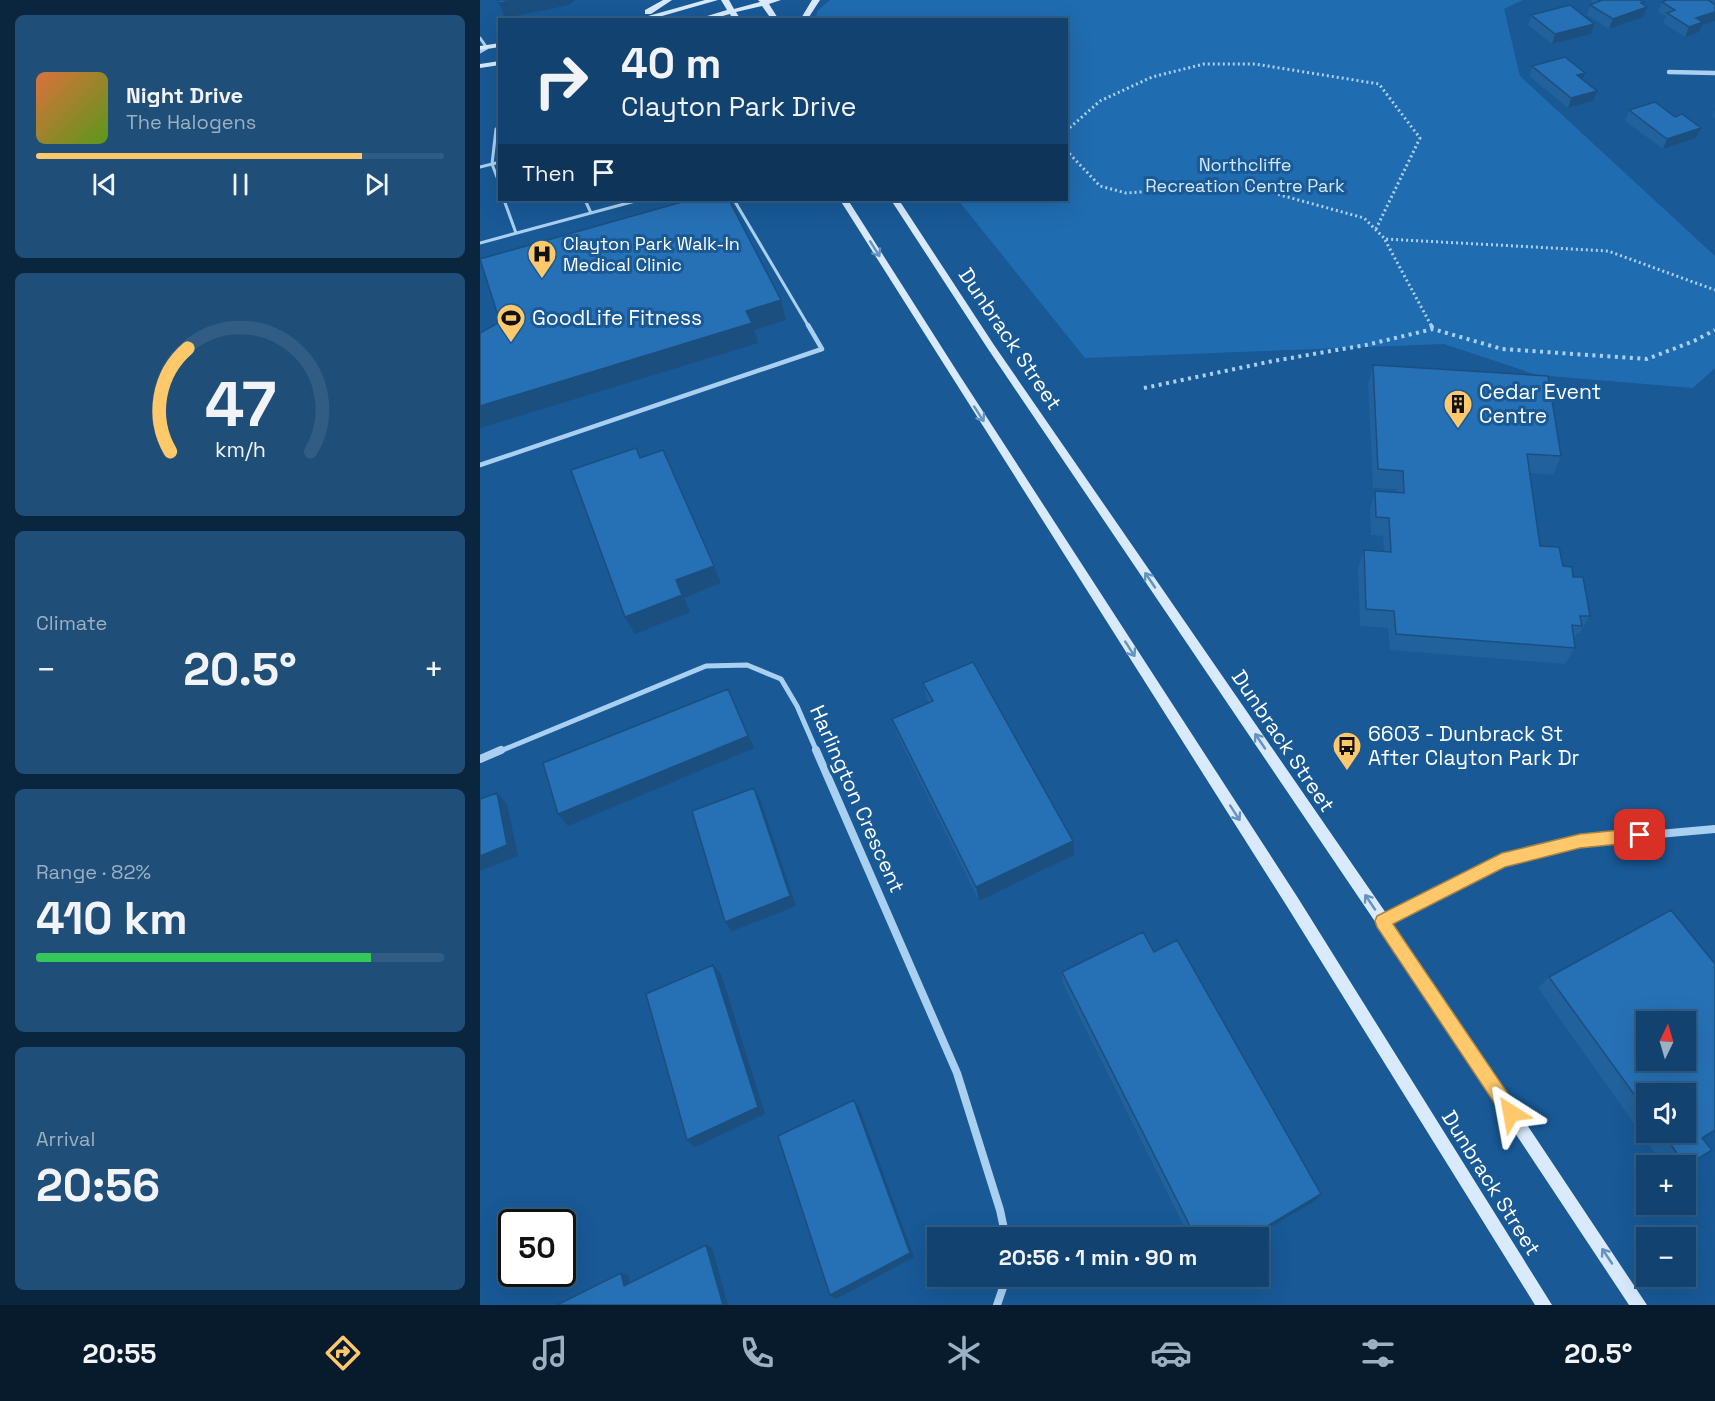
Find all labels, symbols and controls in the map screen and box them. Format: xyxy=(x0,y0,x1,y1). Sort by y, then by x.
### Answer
text: 40 m xyxy=(621,37,721,90)
icon: right xyxy=(522,42,600,120)
text: Night Drive xyxy=(126,81,243,109)
text: Clayton Park Drive xyxy=(621,89,857,124)
text: The Halogens xyxy=(126,109,256,135)
park label: Northcliffe Recreation Centre Park xyxy=(1145,153,1345,197)
icon: arrive xyxy=(587,156,620,189)
text: Then xyxy=(522,159,575,187)
icon: previous xyxy=(88,168,121,201)
icon: pause xyxy=(224,168,257,201)
icon: next xyxy=(360,168,393,201)
place label: Clayton Park Walk-In Medical Clinic xyxy=(563,232,740,276)
hospital icon: Clayton Park Walk-In Medical Clinic xyxy=(526,238,558,280)
one-way arrow xyxy=(870,240,882,257)
street label: Dunbrack Street xyxy=(953,262,1068,415)
sports icon: GoodLife Fitness xyxy=(495,302,527,344)
place label: GoodLife Fitness xyxy=(532,304,702,331)
text: 47 xyxy=(204,365,276,444)
place label: Cedar Event Centre xyxy=(1479,378,1601,429)
building icon: Cedar Event Centre xyxy=(1442,388,1474,430)
one-way arrow xyxy=(974,405,986,422)
text: km/h xyxy=(214,436,266,463)
one-way arrow xyxy=(1144,573,1156,589)
text: Climate xyxy=(36,610,107,636)
one-way arrow xyxy=(1124,640,1136,657)
text: 20.5° xyxy=(183,641,297,698)
text: − xyxy=(36,649,56,691)
text: + xyxy=(424,649,444,691)
street label: Dunbrack Street xyxy=(1226,664,1341,817)
street label: Harlington Crescent xyxy=(804,701,911,897)
place label: 6603 - Dunbrack St After Clayton Park Dr xyxy=(1368,720,1580,771)
bus stop icon: 6603 - Dunbrack St After Clayton Park Dr xyxy=(1331,730,1363,772)
one-way arrow xyxy=(1254,734,1266,750)
one-way arrow xyxy=(1230,804,1242,821)
pin xyxy=(1614,809,1665,860)
icon: arrive xyxy=(1623,818,1656,851)
text: Range · 82% xyxy=(36,859,151,885)
text: 410 km xyxy=(36,890,188,947)
one-way arrow xyxy=(1364,895,1376,911)
north arrow xyxy=(1636,1011,1696,1071)
map controls xyxy=(1636,1011,1696,1287)
position arrow xyxy=(1479,1081,1543,1145)
button: sound xyxy=(1636,1083,1696,1143)
street label: Dunbrack Street xyxy=(1436,1105,1547,1260)
text: Arrival xyxy=(36,1126,95,1152)
button: + xyxy=(1636,1155,1696,1215)
text: 20:56 xyxy=(36,1157,160,1214)
speed limit sign: 50 xyxy=(498,1209,576,1287)
button: − xyxy=(1636,1227,1696,1287)
text: 20:56 · 1 min · 90 m xyxy=(999,1243,1197,1271)
one-way arrow xyxy=(1600,1248,1613,1265)
icon: directions xyxy=(322,1332,364,1374)
icon: music xyxy=(529,1332,571,1374)
icon: phone xyxy=(736,1332,778,1374)
icon: climate xyxy=(943,1332,985,1374)
icon: car xyxy=(1150,1332,1192,1374)
icon: filters xyxy=(1357,1332,1399,1374)
text: 20:55 xyxy=(83,1336,157,1371)
text: 20.5° xyxy=(1564,1336,1632,1371)

